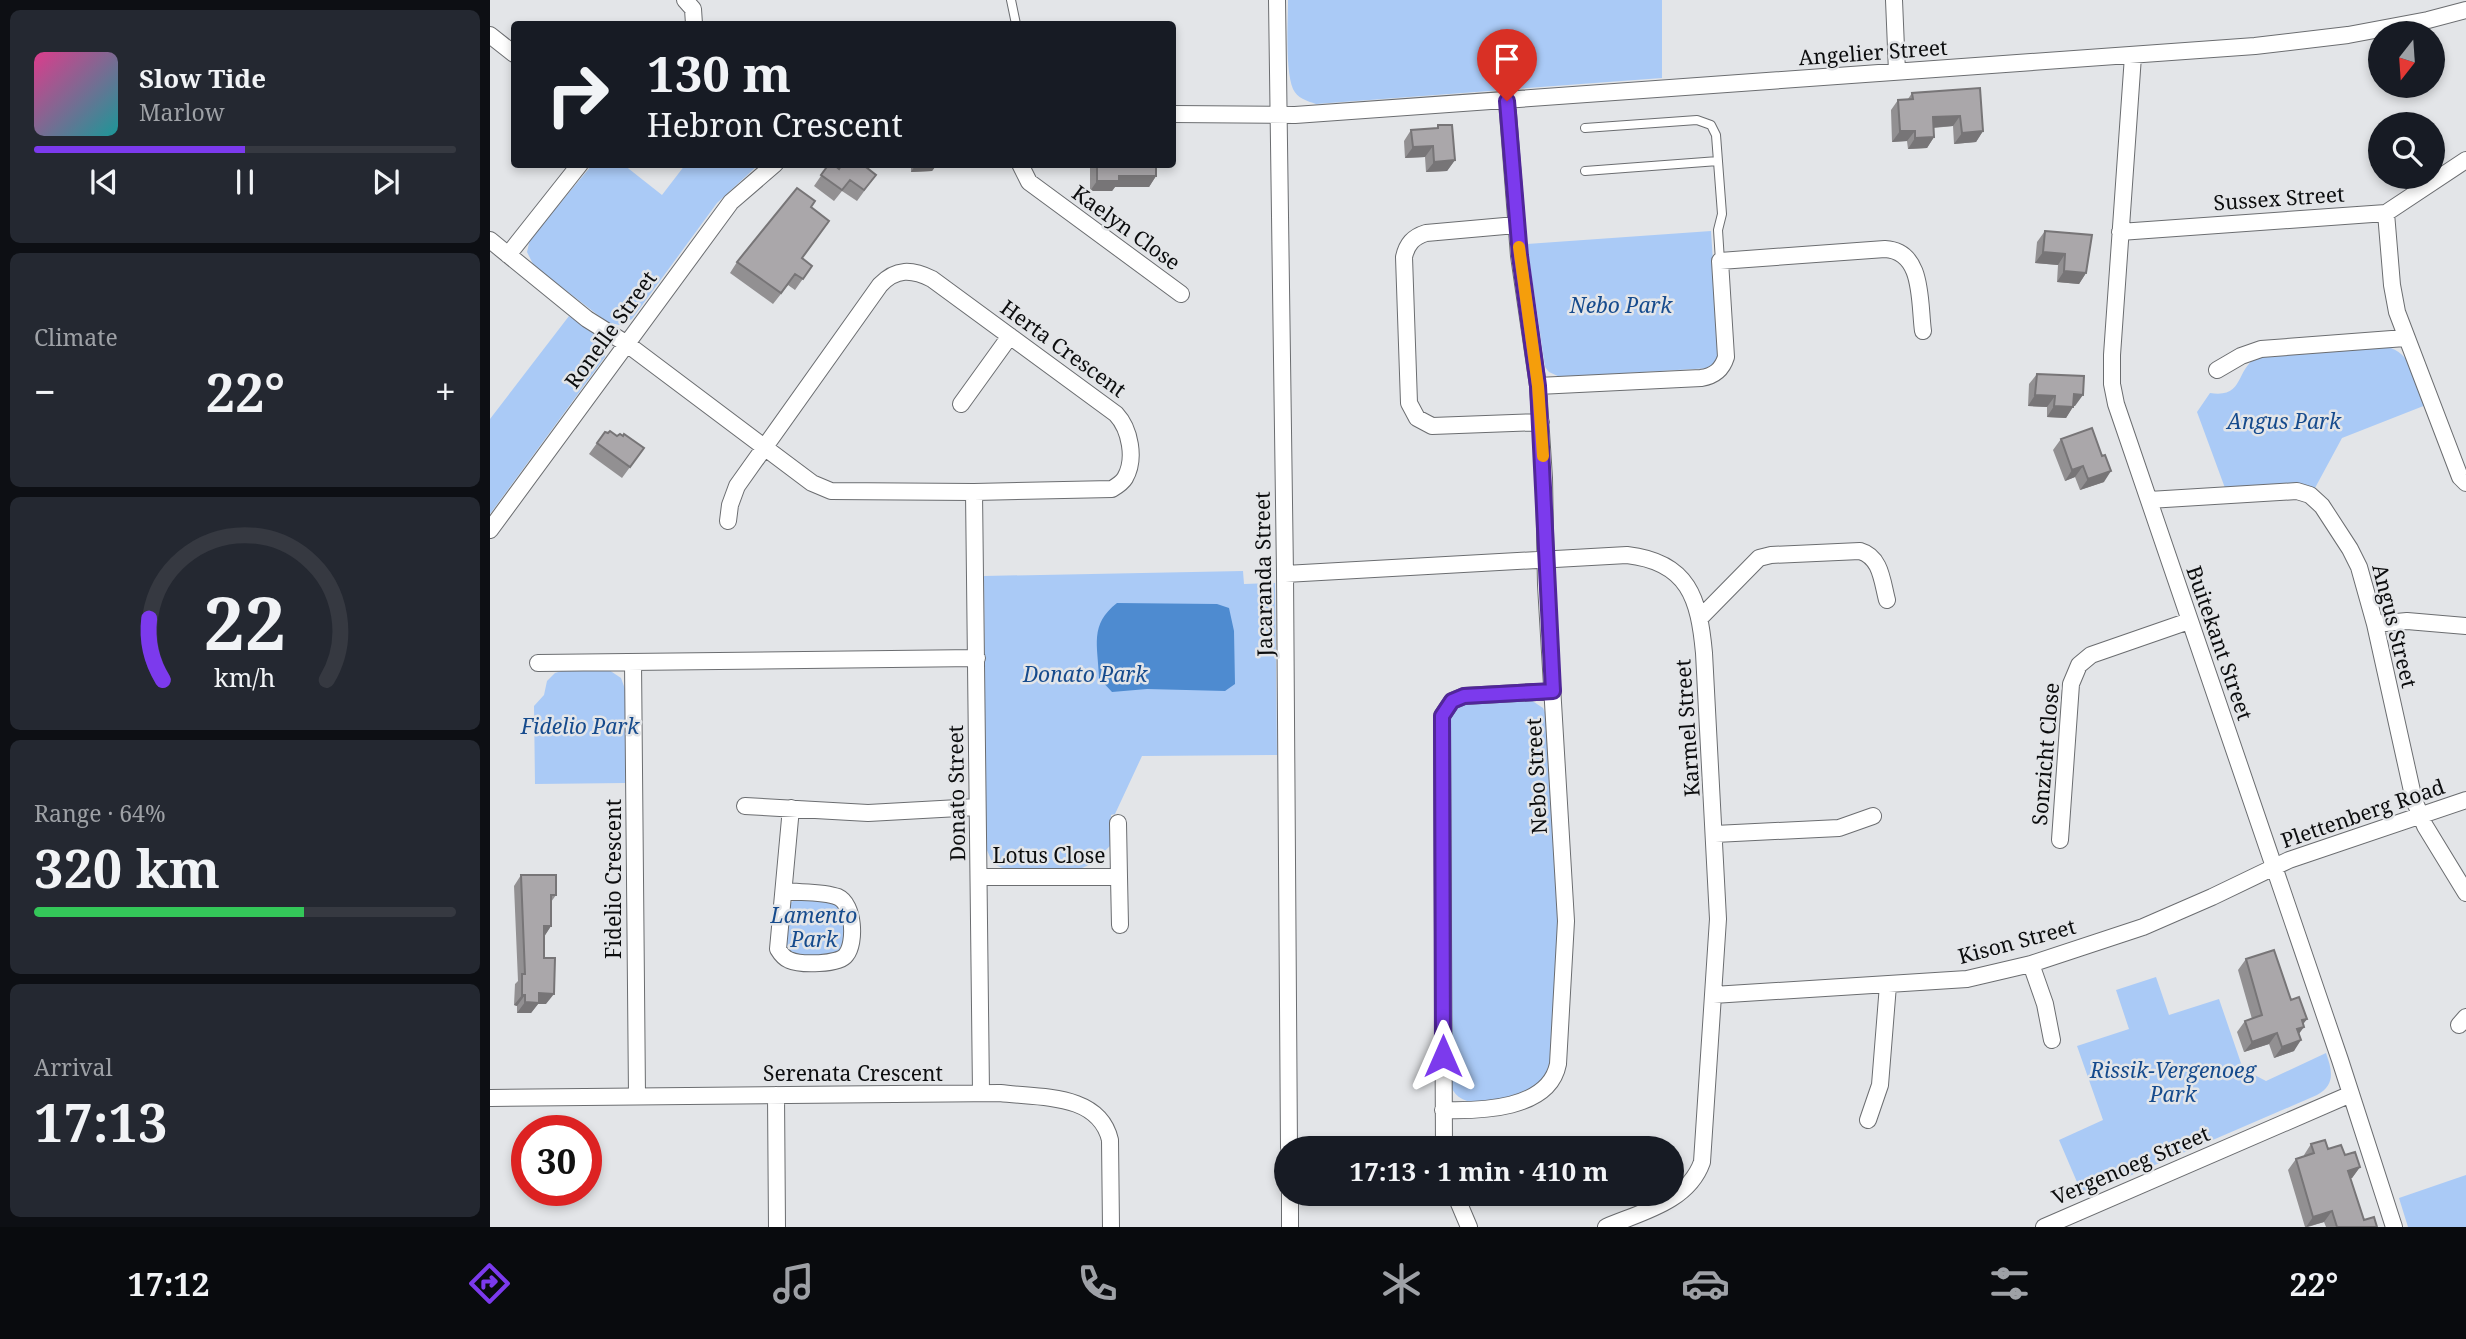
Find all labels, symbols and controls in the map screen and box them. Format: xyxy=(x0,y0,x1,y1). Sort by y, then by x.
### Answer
north arrow xyxy=(2368,21,2445,98)
map controls xyxy=(2368,21,2445,189)
pin xyxy=(1477,29,1537,101)
street label: Angelier Street xyxy=(1797,33,1948,71)
text: 130 m xyxy=(647,40,791,106)
icon: arrive xyxy=(1488,40,1526,78)
icon: right xyxy=(532,49,623,140)
text: Slow Tide xyxy=(139,60,266,96)
text: Marlow xyxy=(139,96,225,128)
text: Hebron Crescent xyxy=(647,103,903,146)
button: search xyxy=(2368,112,2445,189)
icon: previous xyxy=(85,163,123,201)
icon: pause xyxy=(226,163,264,201)
icon: next xyxy=(367,163,405,201)
street label: Kaelyn Close xyxy=(1067,178,1186,276)
street label: Sussex Street xyxy=(2213,179,2345,217)
street label: Ronelle Street xyxy=(558,265,662,394)
park label: Nebo Park xyxy=(1569,291,1673,319)
street label: Herta Crescent xyxy=(995,293,1132,403)
text: Climate xyxy=(34,321,118,353)
text: 22° xyxy=(206,356,285,427)
text: − xyxy=(34,365,56,417)
text: + xyxy=(435,365,456,417)
park label: Angus Park xyxy=(2225,407,2342,435)
street label: Jacaranda Street xyxy=(1248,491,1278,658)
street label: Angus Street xyxy=(2366,561,2424,691)
street label: Buitekant Street xyxy=(2180,562,2259,724)
text: 22 xyxy=(204,572,286,671)
street label: Karmel Street xyxy=(1668,658,1706,798)
text: km/h xyxy=(214,659,276,693)
park label: Donato Park xyxy=(1022,660,1148,688)
street label: Sonzicht Close xyxy=(2025,681,2065,827)
park label: Fidelio Park xyxy=(520,712,640,740)
street label: Nebo Street xyxy=(1519,717,1553,835)
street label: Donato Street xyxy=(941,725,971,861)
street label: Plettenberg Road xyxy=(2277,772,2448,854)
text: Range · 64% xyxy=(34,797,166,829)
street label: Fidelio Crescent xyxy=(599,799,627,959)
text: 320 km xyxy=(34,832,220,903)
street label: Lotus Close xyxy=(992,841,1106,869)
park label: Lamento Park xyxy=(770,901,857,953)
street label: Kison Street xyxy=(1955,912,2079,970)
position arrow xyxy=(1406,1019,1480,1093)
text: Arrival xyxy=(34,1051,113,1083)
park label: Rissik-Vergenoeg Park xyxy=(2089,1056,2257,1108)
street label: Serenata Crescent xyxy=(763,1059,943,1087)
text: 17:13 xyxy=(34,1086,167,1157)
speed limit sign: 30 xyxy=(511,1115,602,1206)
street label: Vergenoeg Street xyxy=(2047,1119,2214,1211)
text: 17:13 · 1 min · 410 m xyxy=(1349,1153,1609,1189)
icon: directions xyxy=(465,1259,514,1308)
icon: music xyxy=(769,1259,818,1308)
icon: phone xyxy=(1073,1259,1122,1308)
icon: climate xyxy=(1377,1259,1426,1308)
icon: car xyxy=(1681,1259,1730,1308)
icon: filters xyxy=(1985,1259,2034,1308)
text: 17:12 xyxy=(128,1262,210,1305)
text: 22° xyxy=(2289,1262,2338,1305)

